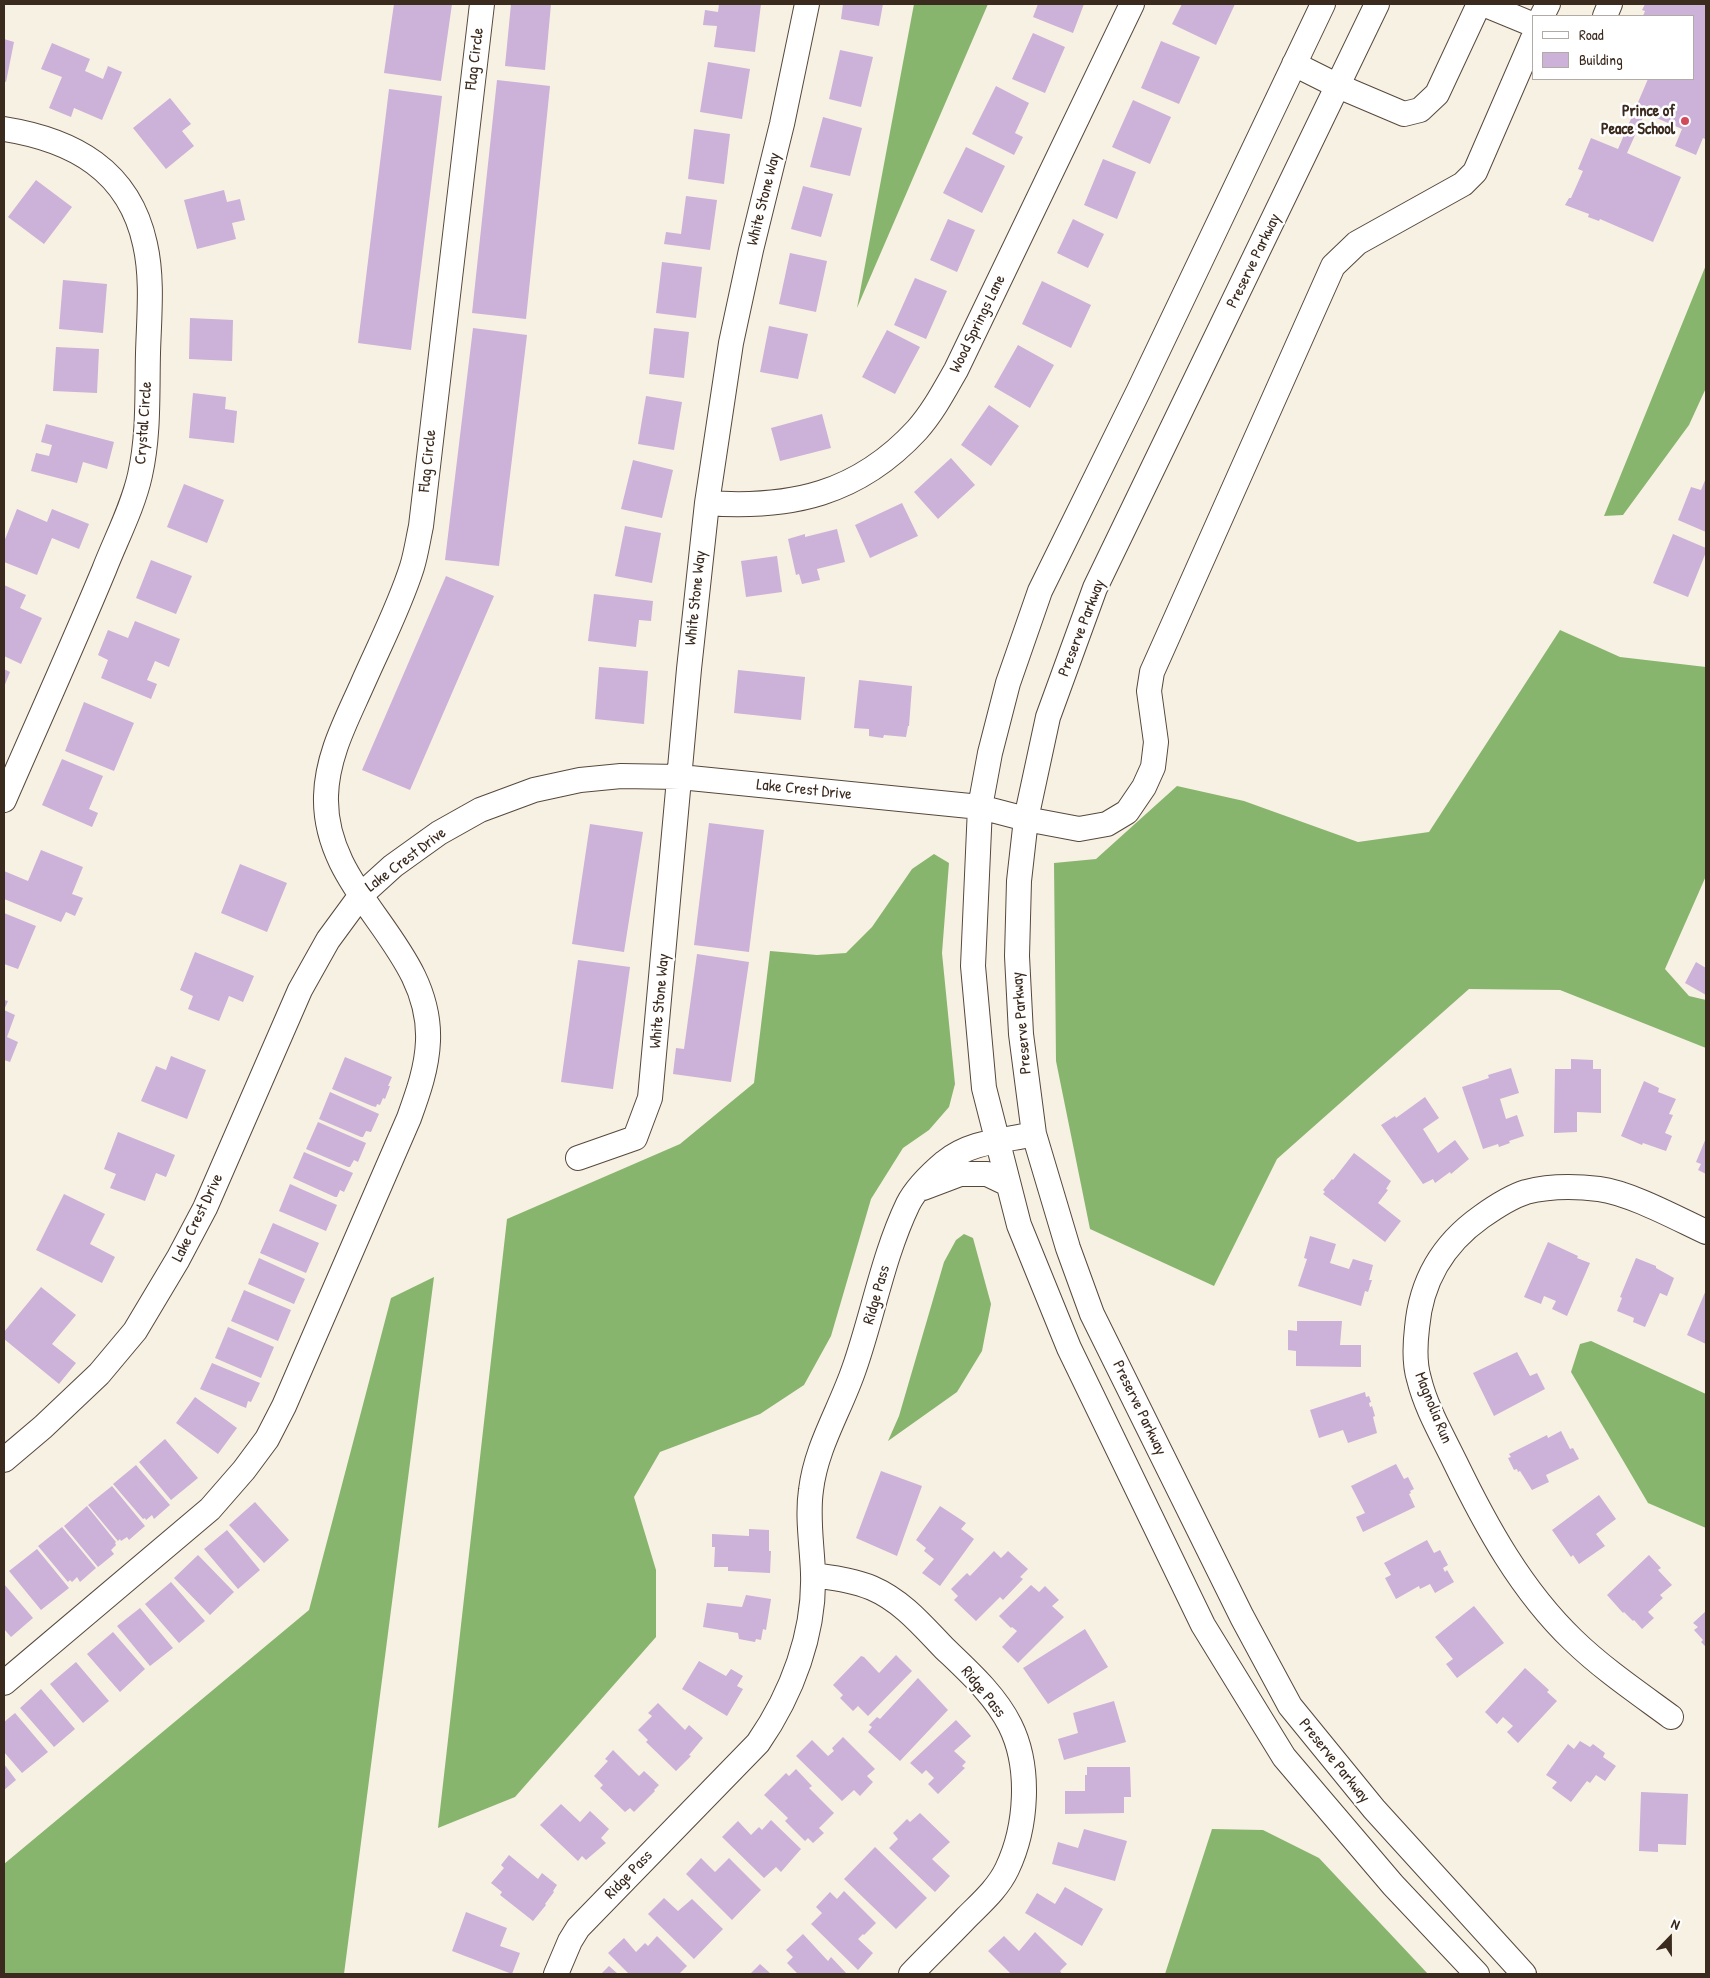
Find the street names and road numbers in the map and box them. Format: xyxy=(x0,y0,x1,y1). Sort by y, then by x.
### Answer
street label: Flag Circle xyxy=(462,27,488,91)
street label: White Stone Way xyxy=(743,150,785,248)
street label: Preserve Parkway xyxy=(1223,211,1285,311)
street label: Wood Springs Lane xyxy=(946,272,1010,376)
street label: Crystal Circle xyxy=(132,381,156,465)
street label: Flag Circle xyxy=(415,429,441,493)
street label: White Stone Way xyxy=(681,550,711,646)
street label: Preserve Parkway xyxy=(1055,577,1109,679)
street label: Lake Crest Drive xyxy=(755,775,853,805)
street label: Lake Crest Drive xyxy=(362,824,450,896)
street label: White Stone Way xyxy=(646,953,674,1049)
street label: Preserve Parkway xyxy=(1008,971,1036,1075)
street label: Lake Crest Drive xyxy=(168,1171,228,1265)
street label: Ridge Pass xyxy=(859,1263,895,1327)
street label: Preserve Parkway xyxy=(1108,1358,1170,1458)
street label: Magnolia Run xyxy=(1410,1370,1456,1446)
street label: Ridge Pass xyxy=(956,1662,1010,1722)
street label: Preserve Parkway xyxy=(1294,1715,1374,1807)
street label: Ridge Pass xyxy=(601,1847,657,1903)

